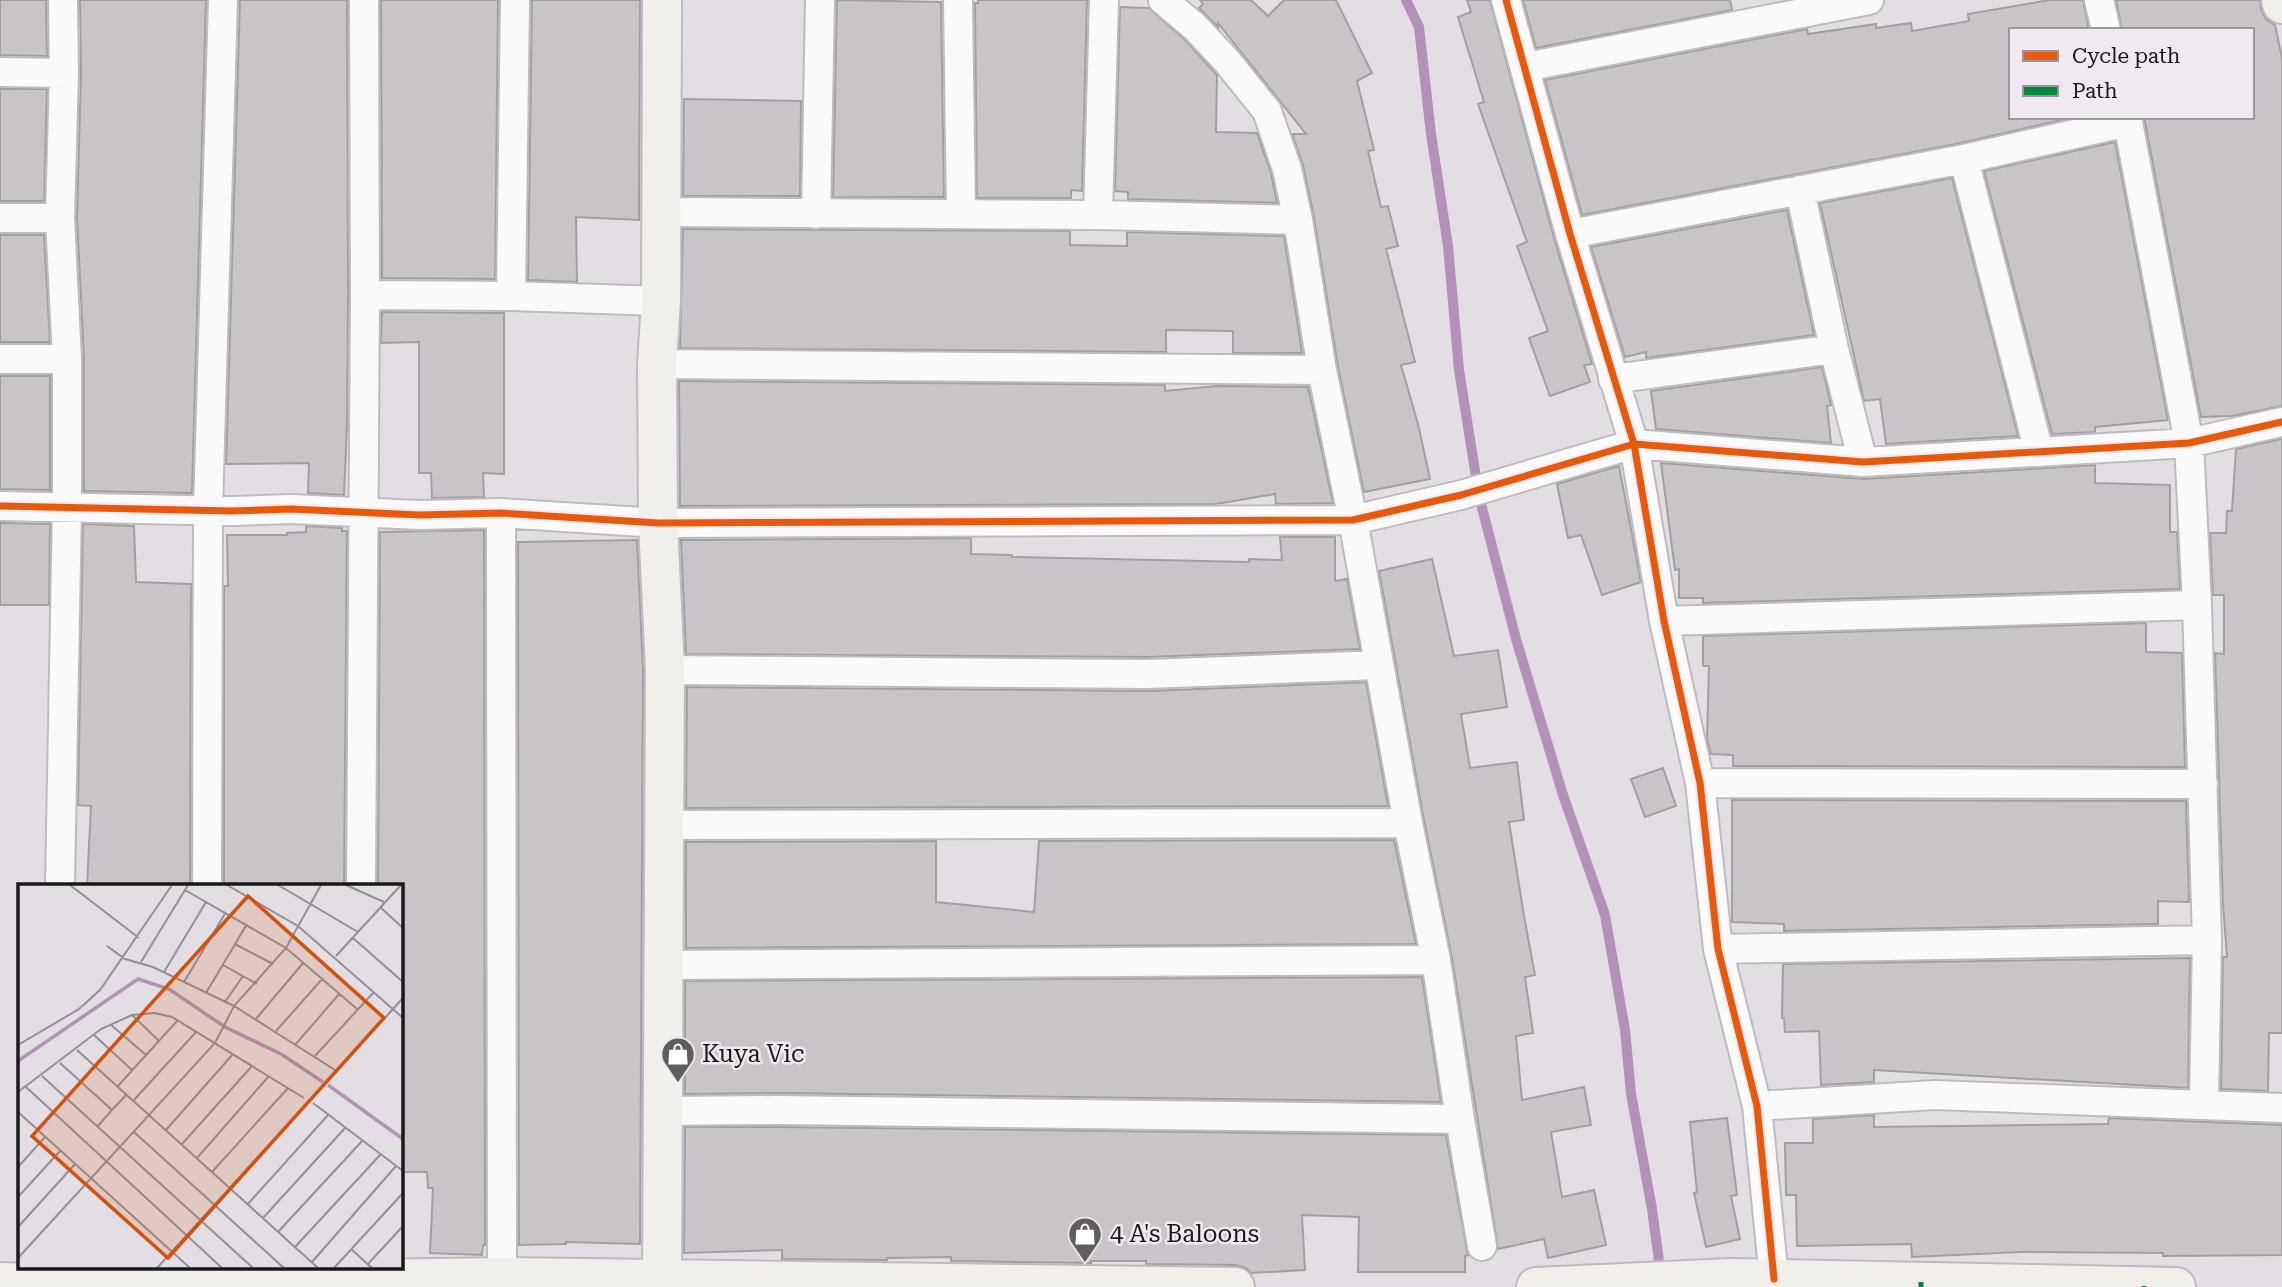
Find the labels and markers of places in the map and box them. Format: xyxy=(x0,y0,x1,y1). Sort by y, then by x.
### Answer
shop icon: Kuya Vic xyxy=(659,1035,697,1084)
place label: Kuya Vic xyxy=(702,1040,804,1068)
shop icon: 4 A's Baloons xyxy=(1066,1215,1104,1264)
place label: 4 A's Baloons xyxy=(1110,1220,1259,1248)

